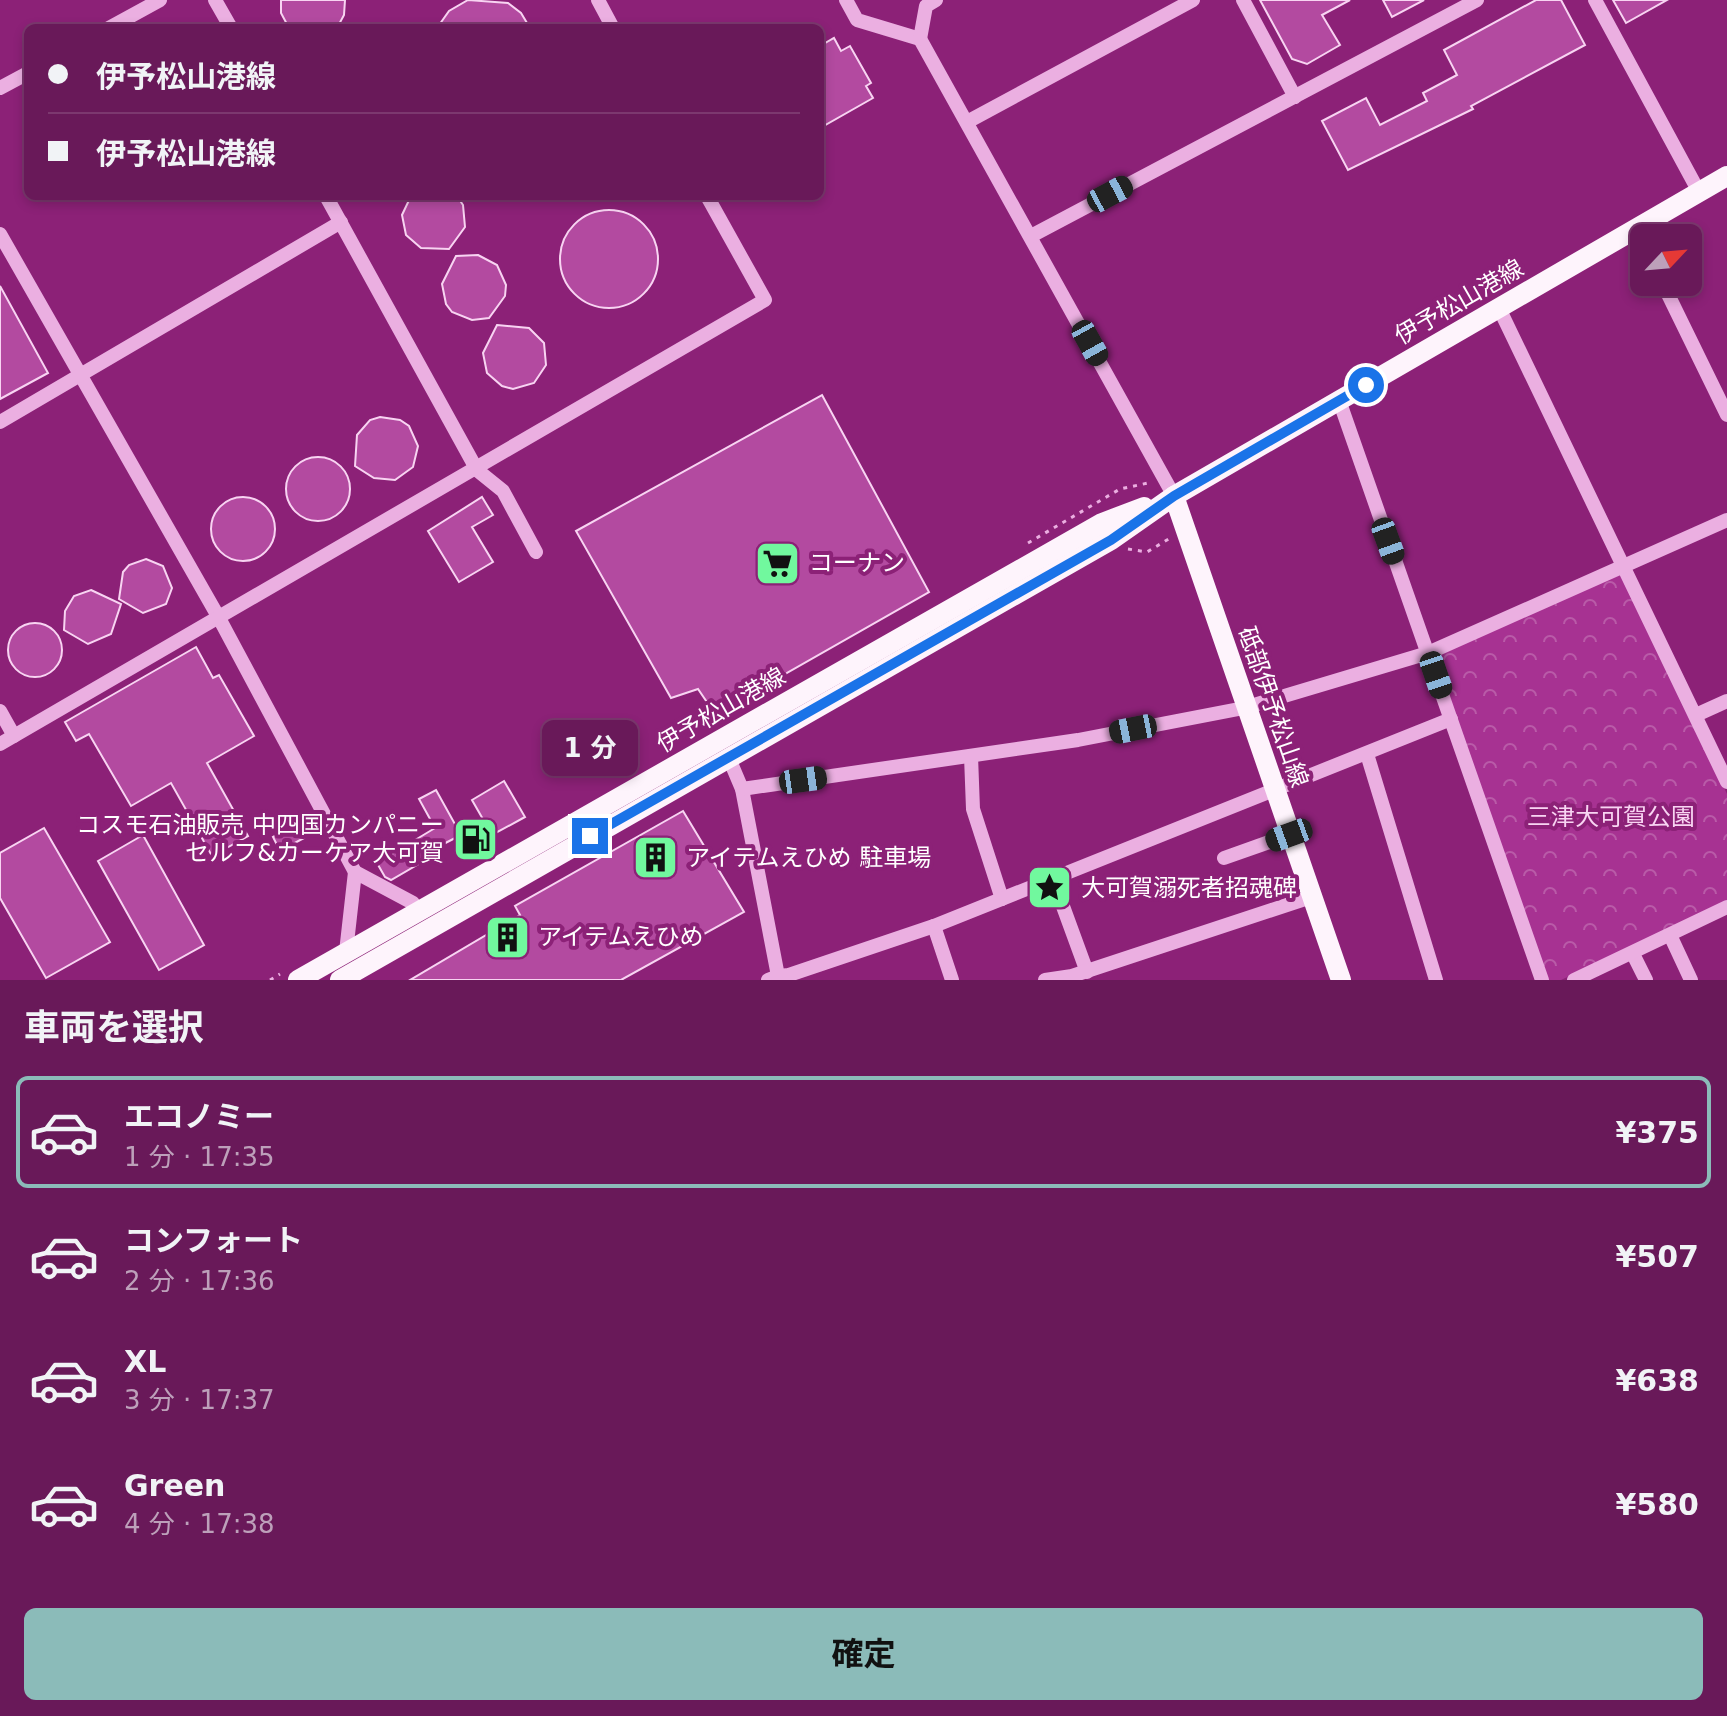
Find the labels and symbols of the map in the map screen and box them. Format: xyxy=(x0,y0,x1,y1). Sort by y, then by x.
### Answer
car xyxy=(1083,172,1137,216)
north arrow xyxy=(1630,224,1702,296)
street label: 伊予松山港線 xyxy=(1390,254,1528,350)
car xyxy=(1068,316,1112,370)
route start xyxy=(1348,367,1384,403)
car xyxy=(1369,514,1407,568)
supermarket icon: コーナン xyxy=(754,539,802,587)
place label: コーナン xyxy=(809,549,905,577)
street label: 砥部伊予松山線 xyxy=(1232,623,1314,791)
car xyxy=(1417,648,1455,702)
street label: 伊予松山港線 xyxy=(652,662,790,758)
car xyxy=(1107,713,1159,745)
callout: 1 分 xyxy=(542,720,638,776)
car xyxy=(778,765,828,795)
park label: 三津大可賀公園 xyxy=(1527,803,1695,831)
place label: コスモ石油販売 中四国カンパニー セルフ&カーケア大可賀 xyxy=(76,811,444,867)
fuel station icon: コスモ石油販売 中四国カンパニー セルフ&カーケア大可賀 xyxy=(451,815,499,863)
car xyxy=(1262,816,1316,854)
route end xyxy=(572,818,608,854)
building icon: アイテムえひめ 駐車場 xyxy=(631,834,679,882)
place label: アイテムえひめ 駐車場 xyxy=(686,844,931,872)
place icon: 大可賀溺死者招魂碑 xyxy=(1026,864,1074,912)
place label: 大可賀溺死者招魂碑 xyxy=(1081,874,1297,902)
building icon: アイテムえひめ xyxy=(483,913,531,961)
place label: アイテムえひめ xyxy=(538,923,704,951)

